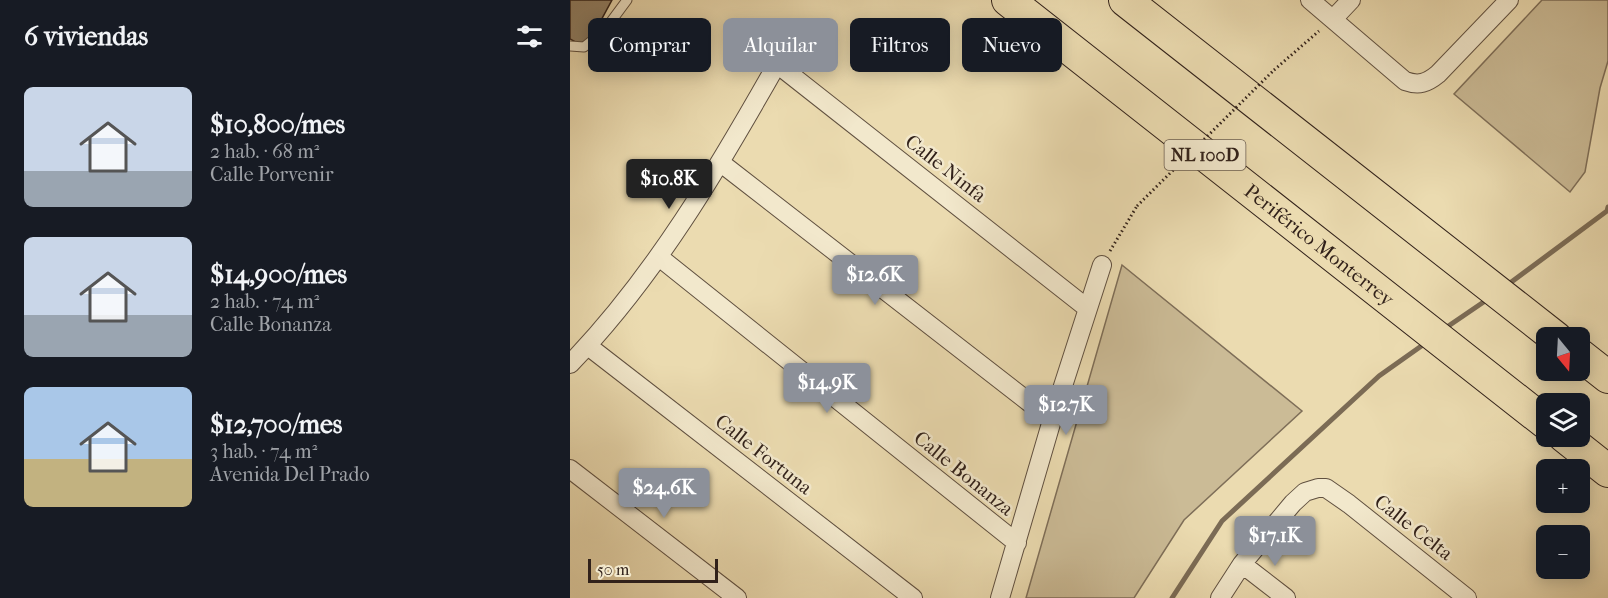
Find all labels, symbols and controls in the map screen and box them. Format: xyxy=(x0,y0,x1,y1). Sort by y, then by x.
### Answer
chip: Comprar xyxy=(588,18,711,72)
chip: Alquilar xyxy=(723,18,838,72)
chip: Filtros xyxy=(850,18,950,72)
chip: Nuevo xyxy=(962,18,1062,72)
icon: filters xyxy=(513,20,546,53)
text: 6 viviendas xyxy=(24,21,148,52)
text: $10,800/mes xyxy=(210,109,345,140)
icon: home xyxy=(72,111,144,183)
street label: Calle Ninfa xyxy=(901,130,991,208)
text: 2 hab. · 68 m² xyxy=(210,140,319,163)
road number: NL 100D xyxy=(1164,140,1246,170)
pin: $10.8K xyxy=(620,159,718,210)
text: Calle Porvenir xyxy=(210,163,333,186)
text: $10.8K xyxy=(640,167,698,190)
street label: Periférico Monterrey xyxy=(1240,179,1399,312)
pin: $12.6K xyxy=(826,255,924,306)
text: $14,900/mes xyxy=(210,259,347,290)
icon: home xyxy=(72,261,144,333)
text: $12.6K xyxy=(846,263,904,286)
text: 2 hab. · 74 m² xyxy=(210,290,319,313)
text: Calle Bonanza xyxy=(210,313,331,336)
north arrow xyxy=(1536,327,1590,381)
map controls xyxy=(1536,327,1590,579)
pin: $14.9K xyxy=(778,363,876,414)
text: $14.9K xyxy=(797,371,857,394)
pin: $12.7K xyxy=(1017,385,1115,436)
text: $12.7K xyxy=(1038,393,1094,416)
button: layers xyxy=(1536,393,1590,447)
text: $12,700/mes xyxy=(210,409,342,440)
street label: Calle Fortuna xyxy=(711,410,817,500)
icon: home xyxy=(72,411,144,483)
street label: Calle Bonanza xyxy=(909,426,1019,521)
text: 3 hab. · 74 m² xyxy=(210,440,317,463)
button: + xyxy=(1536,459,1590,513)
text: Avenida Del Prado xyxy=(210,463,370,486)
pin: $24.6K xyxy=(615,468,713,519)
text: $24.6K xyxy=(633,476,695,499)
street label: Calle Celta xyxy=(1370,490,1458,566)
pin: $17.1K xyxy=(1226,516,1324,567)
text: $17.1K xyxy=(1249,524,1302,547)
button: − xyxy=(1536,525,1590,579)
scale bar xyxy=(588,556,718,584)
text: 50 m xyxy=(597,560,629,579)

